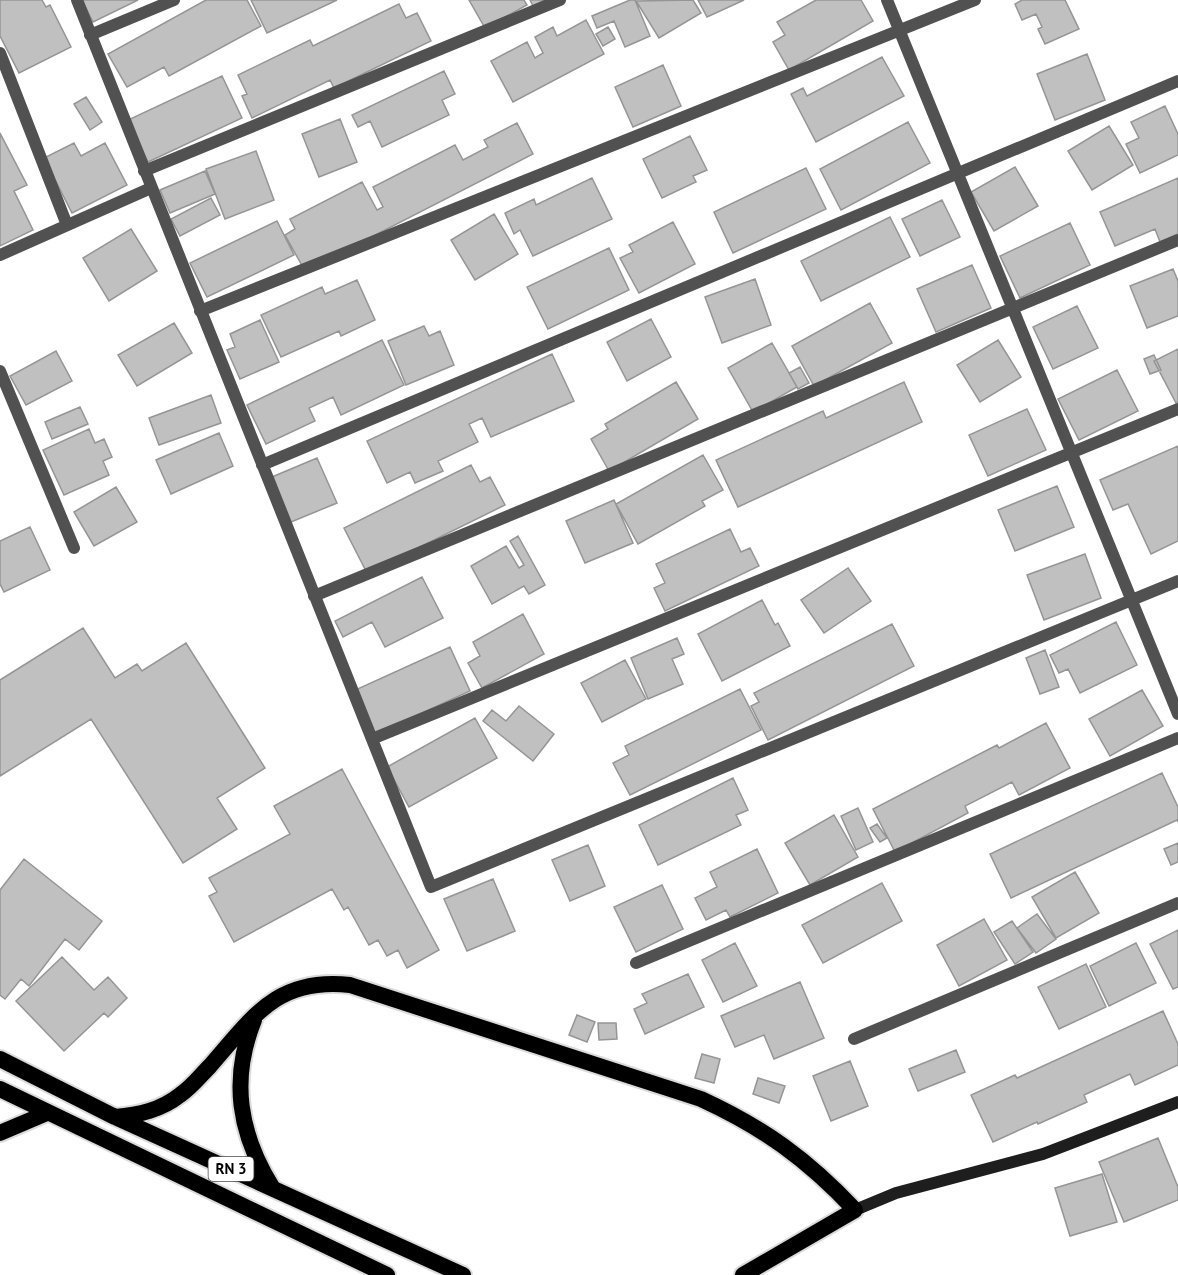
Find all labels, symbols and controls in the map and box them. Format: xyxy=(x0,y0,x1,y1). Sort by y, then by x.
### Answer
road number: RN 3 xyxy=(208,1157,254,1181)

